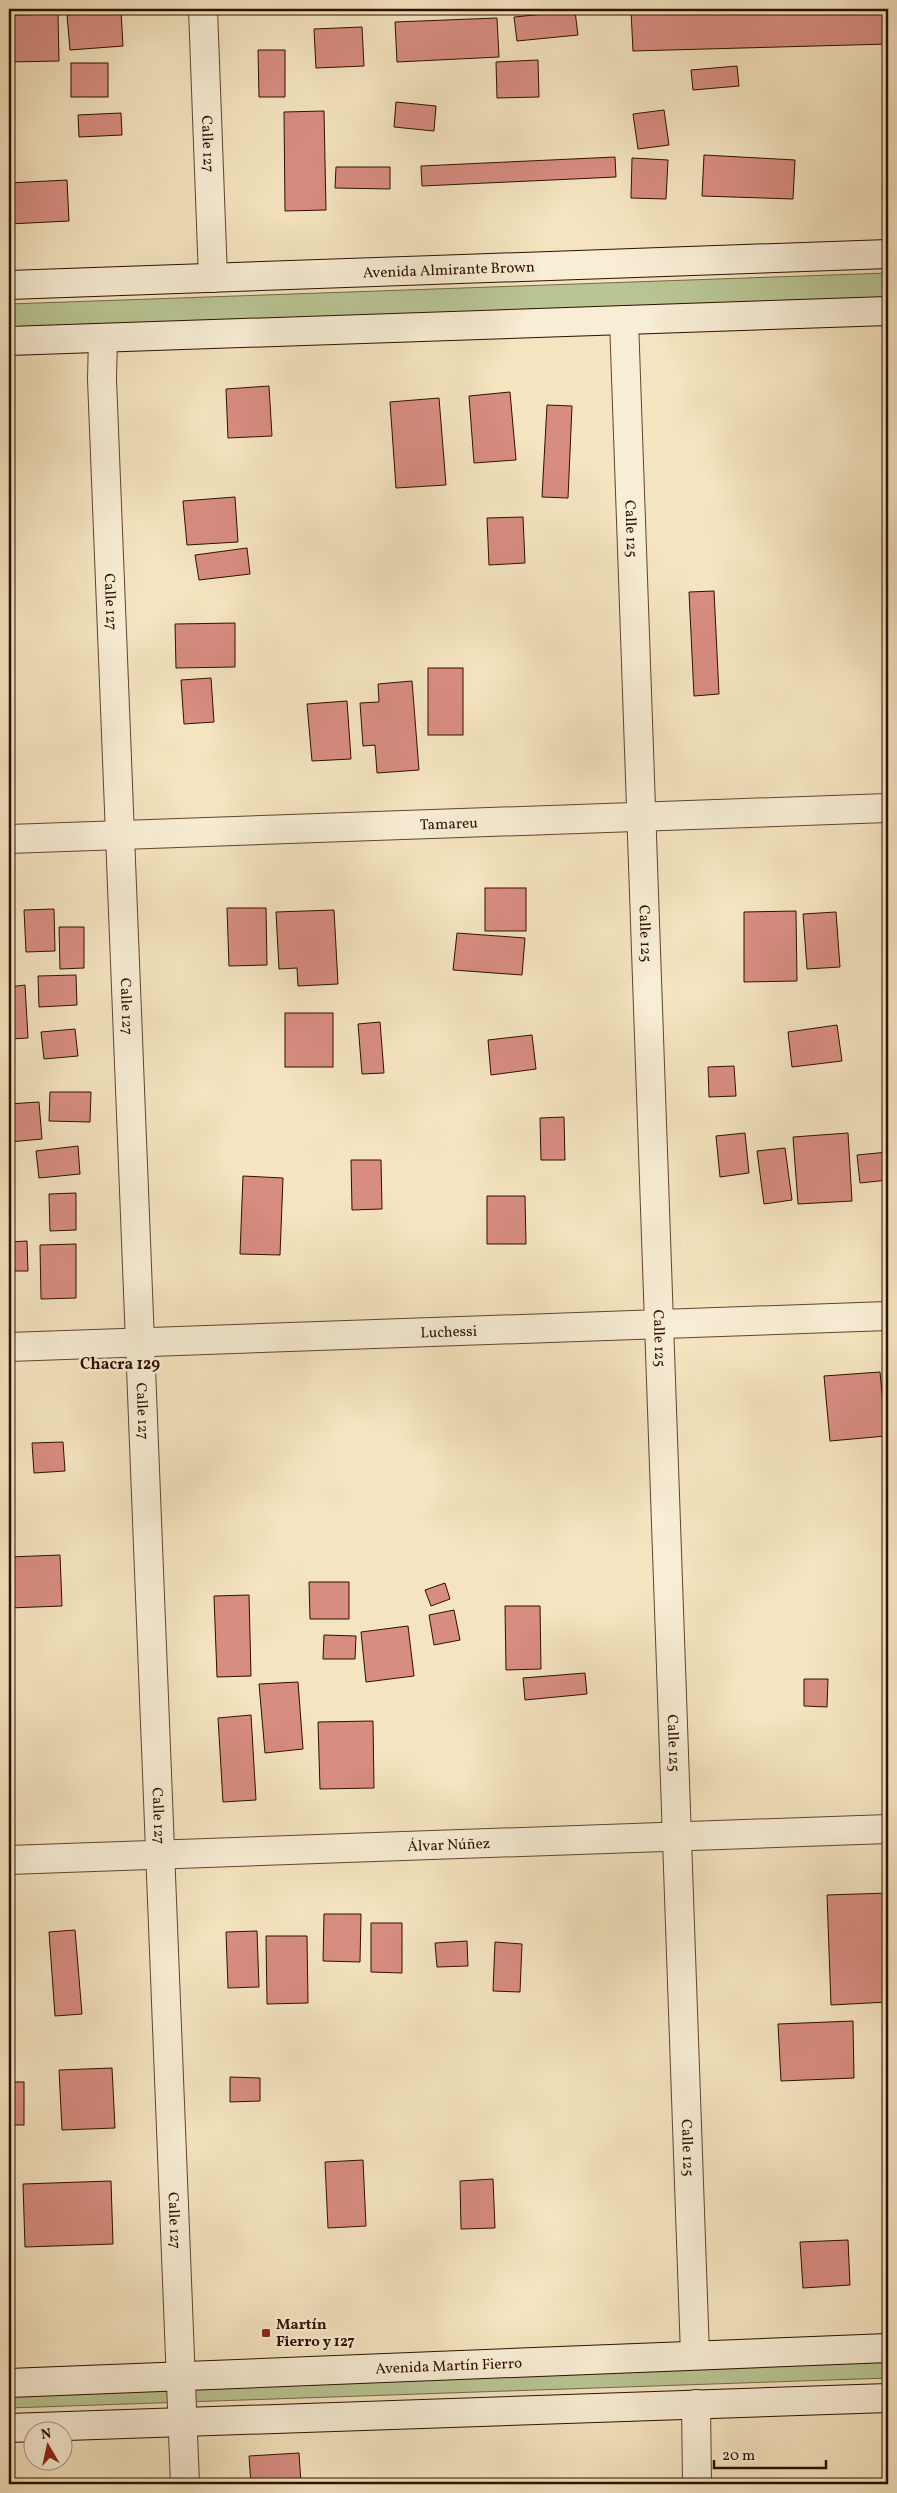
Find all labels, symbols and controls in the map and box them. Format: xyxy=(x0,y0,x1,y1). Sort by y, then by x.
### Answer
street label: Calle 127 xyxy=(195,115,218,173)
street label: Avenida Almirante Brown xyxy=(362,257,535,285)
street label: Calle 125 xyxy=(618,500,641,558)
street label: Calle 127 xyxy=(98,573,121,631)
street label: Tamareu xyxy=(419,813,478,837)
street label: Calle 125 xyxy=(632,905,655,963)
street label: Calle 127 xyxy=(114,978,137,1036)
street label: Calle 125 xyxy=(647,1309,670,1368)
street label: Luchessi xyxy=(420,1321,477,1344)
district label: Chacra 129 xyxy=(80,1354,160,1376)
street label: Calle 127 xyxy=(130,1382,153,1440)
street label: Calle 125 xyxy=(661,1714,684,1772)
street label: Calle 127 xyxy=(146,1787,169,1845)
street label: Álvar Núñez xyxy=(407,1834,491,1858)
street label: Calle 125 xyxy=(675,2119,698,2177)
street label: Calle 127 xyxy=(161,2192,185,2250)
place label: Martín Fierro y 127 xyxy=(276,2315,355,2353)
marker: Martín Fierro y 127 xyxy=(260,2327,272,2339)
street label: Avenida Martín Fierro xyxy=(375,2354,522,2380)
north arrow xyxy=(22,2420,72,2470)
text: N xyxy=(40,2424,53,2445)
scale bar xyxy=(714,2438,827,2470)
text: 20 m xyxy=(722,2446,755,2467)

